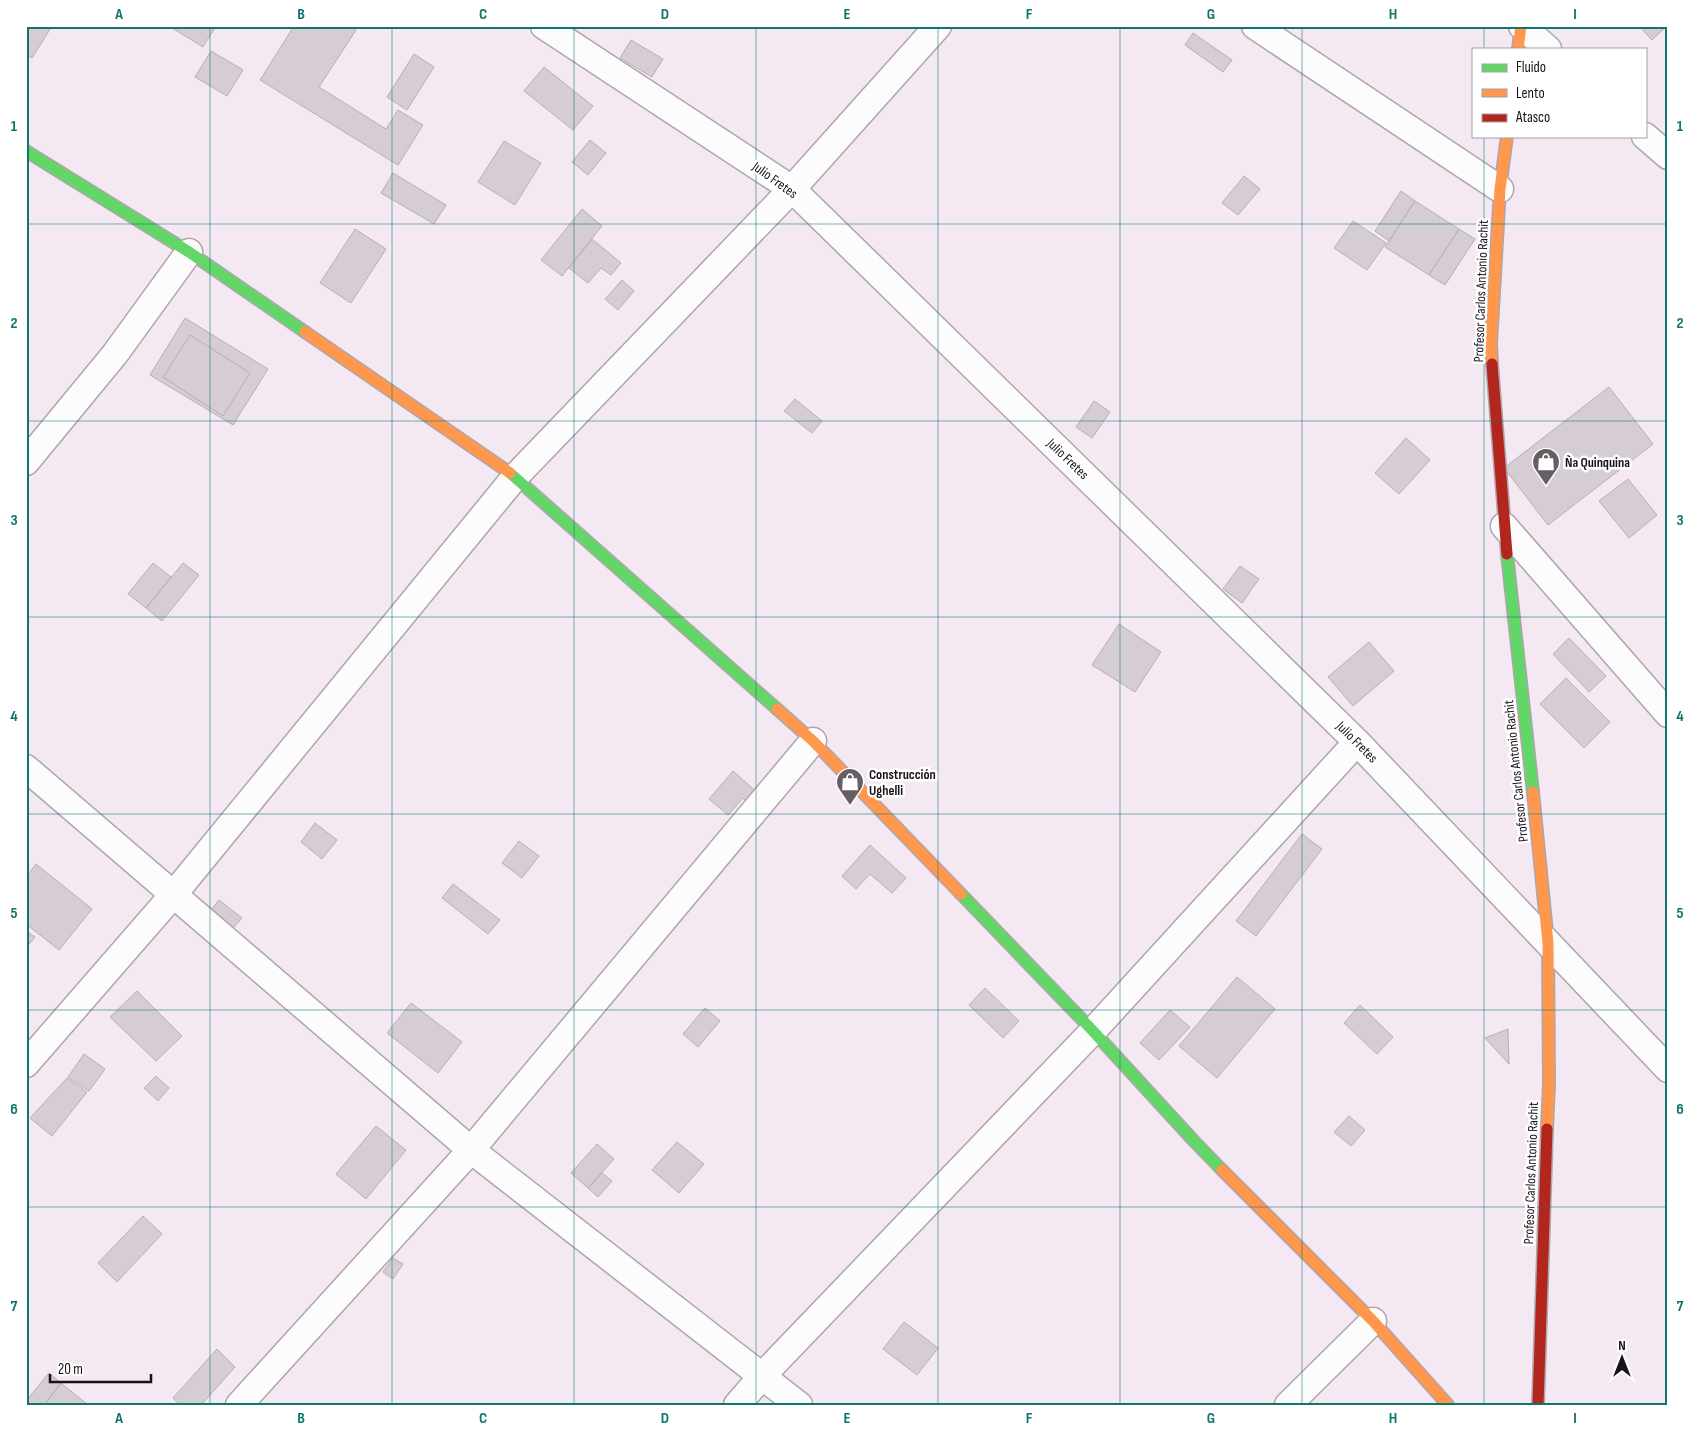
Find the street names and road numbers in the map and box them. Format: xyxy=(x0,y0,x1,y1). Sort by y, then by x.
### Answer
street label: Julio Fretes xyxy=(748,157,801,202)
street label: Profesor Carlos Antonio Rachit xyxy=(1470,219,1492,363)
street label: Julio Fretes xyxy=(1043,434,1093,483)
street label: Profesor Carlos Antonio Rachit xyxy=(1500,699,1532,843)
street label: Julio Fretes xyxy=(1332,717,1381,766)
street label: Profesor Carlos Antonio Rachit xyxy=(1520,1101,1542,1245)

